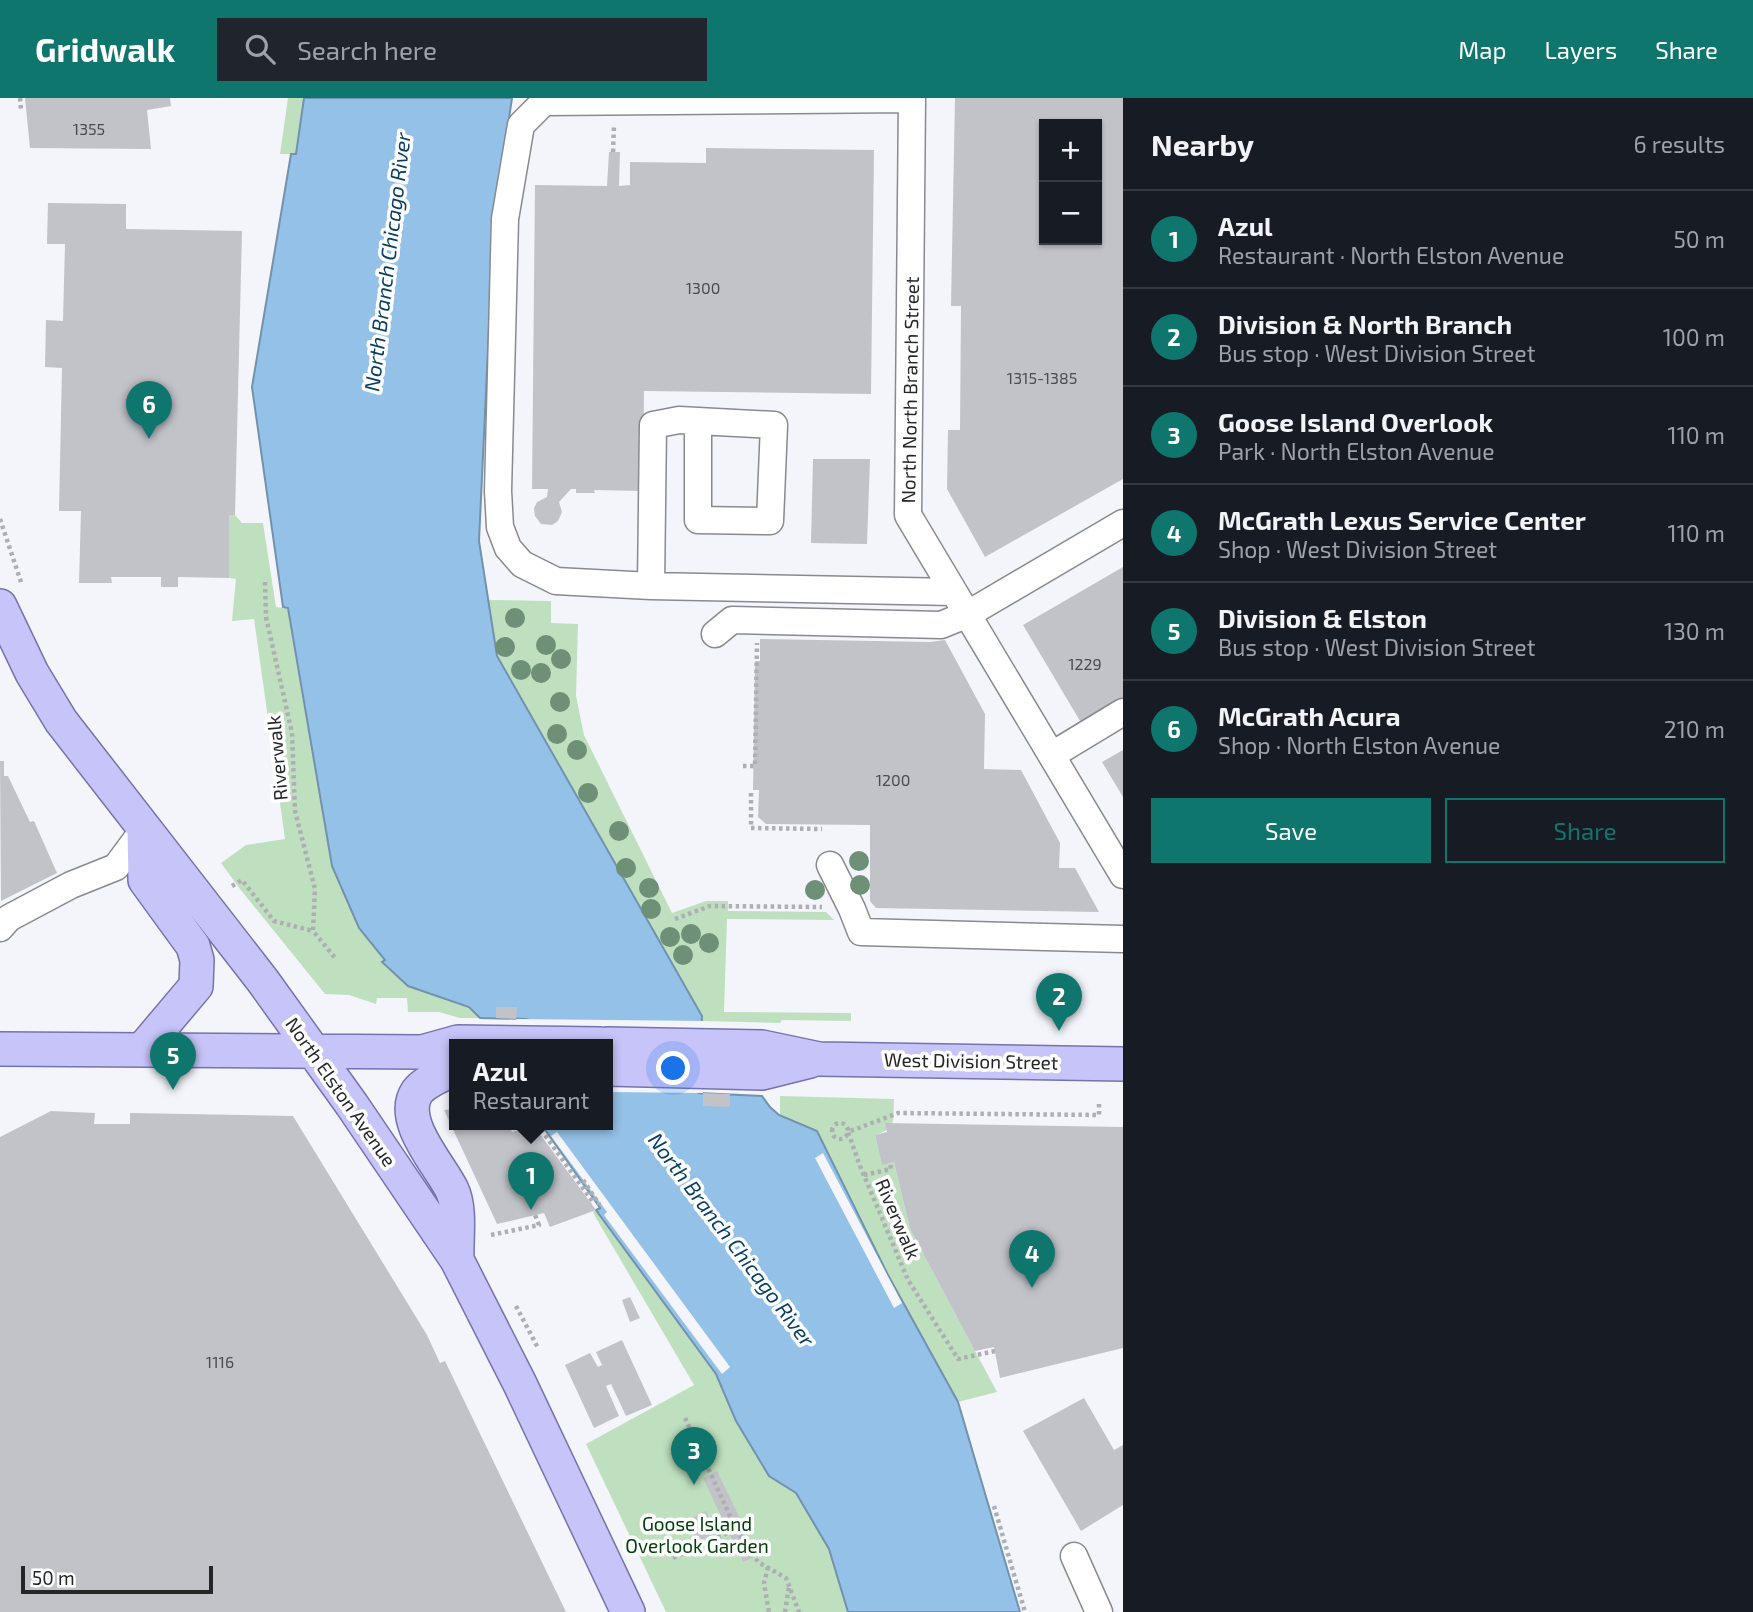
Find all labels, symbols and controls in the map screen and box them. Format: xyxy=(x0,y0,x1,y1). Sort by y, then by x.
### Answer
search box xyxy=(217,18,707,81)
text: Gridwalk xyxy=(35,29,175,69)
icon: search xyxy=(241,30,279,68)
text: Search here xyxy=(297,34,437,65)
text: Map xyxy=(1458,35,1506,64)
text: Layers xyxy=(1544,35,1617,64)
text: Share xyxy=(1655,35,1718,64)
house number: 1355 xyxy=(73,119,105,138)
map controls xyxy=(1039,119,1102,245)
button: + xyxy=(1039,119,1102,182)
text: Nearby xyxy=(1151,126,1254,162)
water label: North Branch Chicago River xyxy=(358,130,415,393)
text: 6 results xyxy=(1634,130,1725,158)
button: − xyxy=(1039,182,1102,245)
text: Azul xyxy=(1218,210,1273,241)
text: 1 xyxy=(1169,225,1179,253)
text: 50 m xyxy=(1674,225,1725,253)
text: Restaurant · North Elston Avenue xyxy=(1218,241,1564,269)
street label: North North Branch Street xyxy=(896,276,923,504)
house number: 1300 xyxy=(686,278,720,297)
text: Division & North Branch xyxy=(1218,308,1512,339)
text: 2 xyxy=(1167,323,1181,351)
text: 100 m xyxy=(1663,323,1725,351)
text: Bus stop · West Division Street xyxy=(1218,339,1535,367)
house number: 1315-1385 xyxy=(1007,368,1077,387)
pin: 6 xyxy=(126,381,172,439)
text: Goose Island Overlook xyxy=(1218,406,1493,437)
text: 3 xyxy=(1167,421,1181,449)
text: 110 m xyxy=(1668,421,1725,449)
text: Park · North Elston Avenue xyxy=(1218,437,1494,465)
text: McGrath Lexus Service Center xyxy=(1218,504,1586,535)
text: 4 xyxy=(1167,519,1181,547)
text: 110 m xyxy=(1668,519,1725,547)
text: Shop · West Division Street xyxy=(1218,535,1497,563)
text: Division & Elston xyxy=(1218,602,1427,633)
text: 5 xyxy=(1168,617,1180,645)
text: 130 m xyxy=(1664,617,1725,645)
text: Bus stop · West Division Street xyxy=(1218,633,1535,661)
house number: 1229 xyxy=(1068,654,1102,673)
text: McGrath Acura xyxy=(1218,700,1400,731)
street label: Riverwalk xyxy=(261,714,292,802)
text: 6 xyxy=(1167,715,1181,743)
text: 210 m xyxy=(1664,715,1725,743)
text: Shop · North Elston Avenue xyxy=(1218,731,1500,759)
house number: 1200 xyxy=(876,770,910,789)
button: Save xyxy=(1151,798,1431,863)
button: Share xyxy=(1445,798,1725,863)
pin: 2 xyxy=(1036,973,1082,1031)
street label: North Elston Avenue xyxy=(281,1013,402,1171)
pin: 5 xyxy=(150,1032,196,1090)
popup xyxy=(449,1039,613,1130)
street label: West Division Street xyxy=(884,1047,1058,1074)
your location xyxy=(656,1051,690,1085)
text: Azul xyxy=(473,1055,527,1086)
text: Restaurant xyxy=(473,1086,589,1114)
water label: North Branch Chicago River xyxy=(644,1127,821,1351)
pin: 1 xyxy=(508,1152,554,1210)
street label: Riverwalk xyxy=(871,1175,926,1263)
pin: 4 xyxy=(1009,1230,1055,1288)
house number: 1116 xyxy=(206,1352,234,1371)
pin: 3 xyxy=(671,1427,717,1485)
park label: Goose Island Overlook Garden xyxy=(625,1512,769,1557)
scale bar xyxy=(21,1563,214,1595)
text: 50 m xyxy=(32,1566,75,1589)

